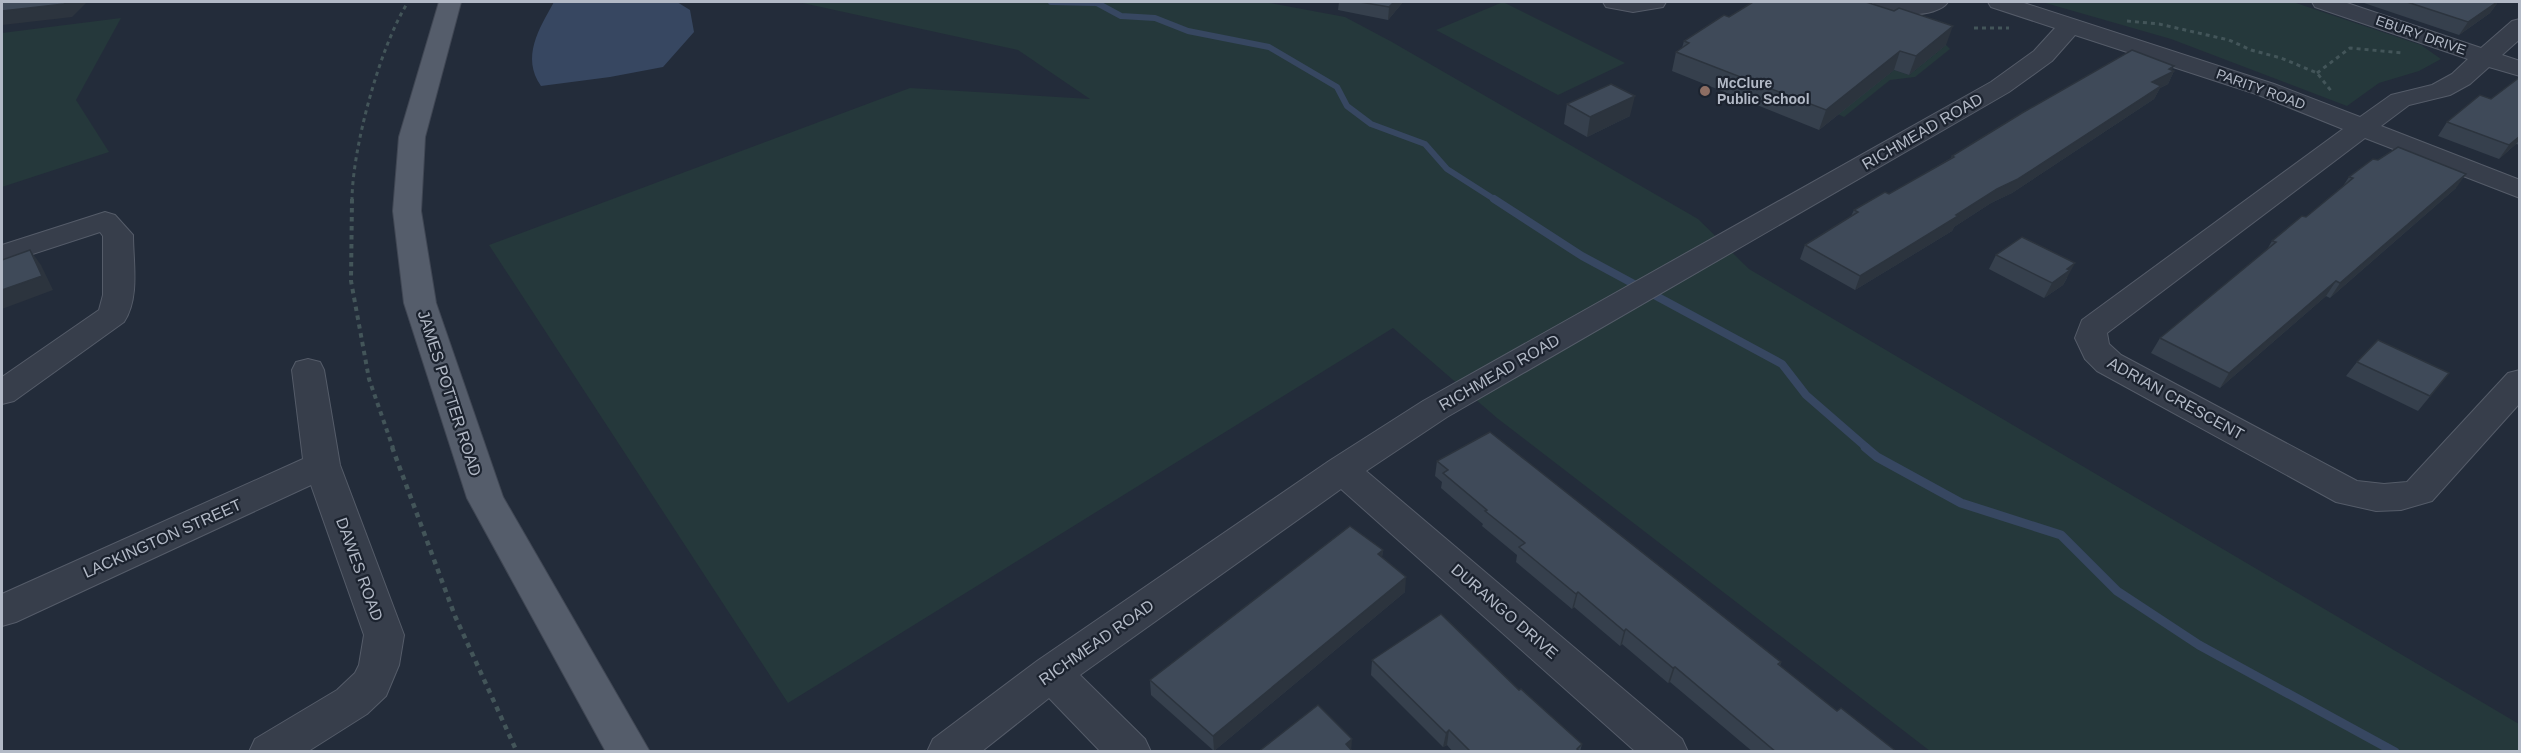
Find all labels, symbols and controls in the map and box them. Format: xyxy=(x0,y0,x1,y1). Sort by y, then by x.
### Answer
street label: EBURY DRIVE xyxy=(2374,12,2468,58)
street label: PARITY ROAD xyxy=(2214,65,2308,113)
place label: McClure Public School xyxy=(1717,75,1810,107)
marker: McClure Public School xyxy=(1698,84,1712,98)
street label: RICHMEAD ROAD xyxy=(1859,90,1985,173)
street label: JAMES POTTER ROAD xyxy=(415,308,484,478)
street label: RICHMEAD ROAD xyxy=(1436,331,1562,414)
street label: ADRIAN CRESCENT xyxy=(2105,354,2247,443)
street label: LACKINGTON STREET xyxy=(81,496,244,581)
street label: DAWES ROAD xyxy=(333,515,386,623)
street label: DURANGO DRIVE xyxy=(1448,561,1561,662)
street label: RICHMEAD ROAD xyxy=(1036,596,1157,688)

